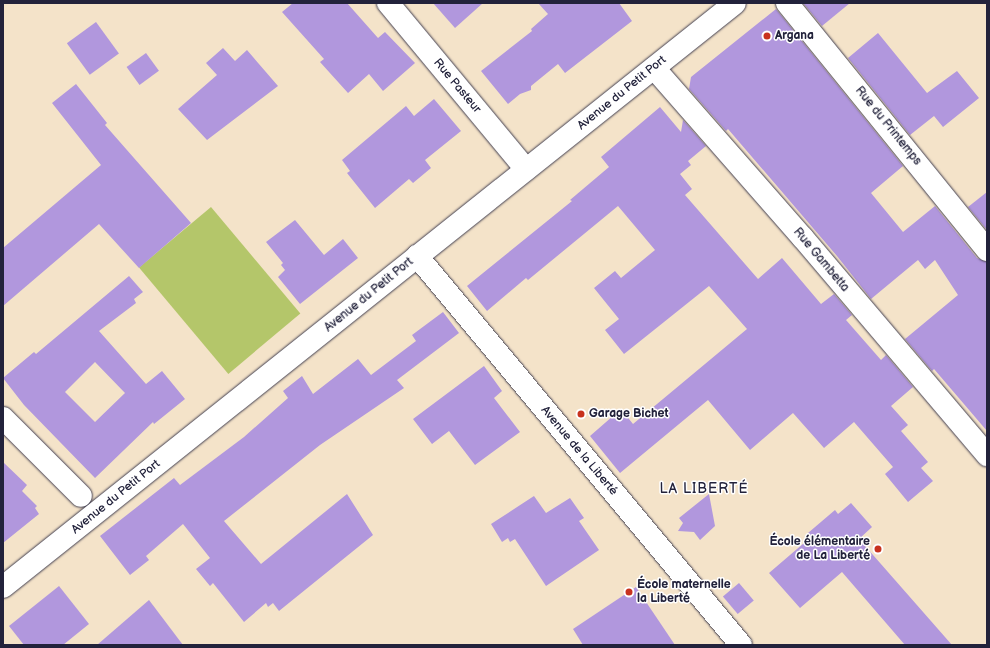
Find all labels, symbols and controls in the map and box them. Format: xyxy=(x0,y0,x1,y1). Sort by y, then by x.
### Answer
place label: Argana xyxy=(775,29,814,43)
marker: Argana xyxy=(762,31,772,41)
street label: Avenue du Petit Port xyxy=(575,53,669,133)
street label: Rue Pasteur xyxy=(430,56,484,116)
street label: Rue du Printemps xyxy=(852,84,924,168)
street label: Rue Gambetta xyxy=(790,225,852,295)
street label: Avenue du Petit Port xyxy=(322,255,416,335)
street label: Avenue de la Liberté xyxy=(538,403,620,499)
place label: Garage Bichet xyxy=(589,407,668,421)
marker: Garage Bichet xyxy=(576,409,586,419)
street label: Avenue du Petit Port xyxy=(69,457,163,537)
district label: LA LIBERTÉ xyxy=(660,481,748,497)
place label: École élémentaire de La Liberté xyxy=(769,535,870,563)
marker: École élémentaire de La Liberté xyxy=(873,544,883,554)
place label: École maternelle la Liberté xyxy=(637,578,731,606)
marker: École maternelle la Liberté xyxy=(624,587,634,597)

